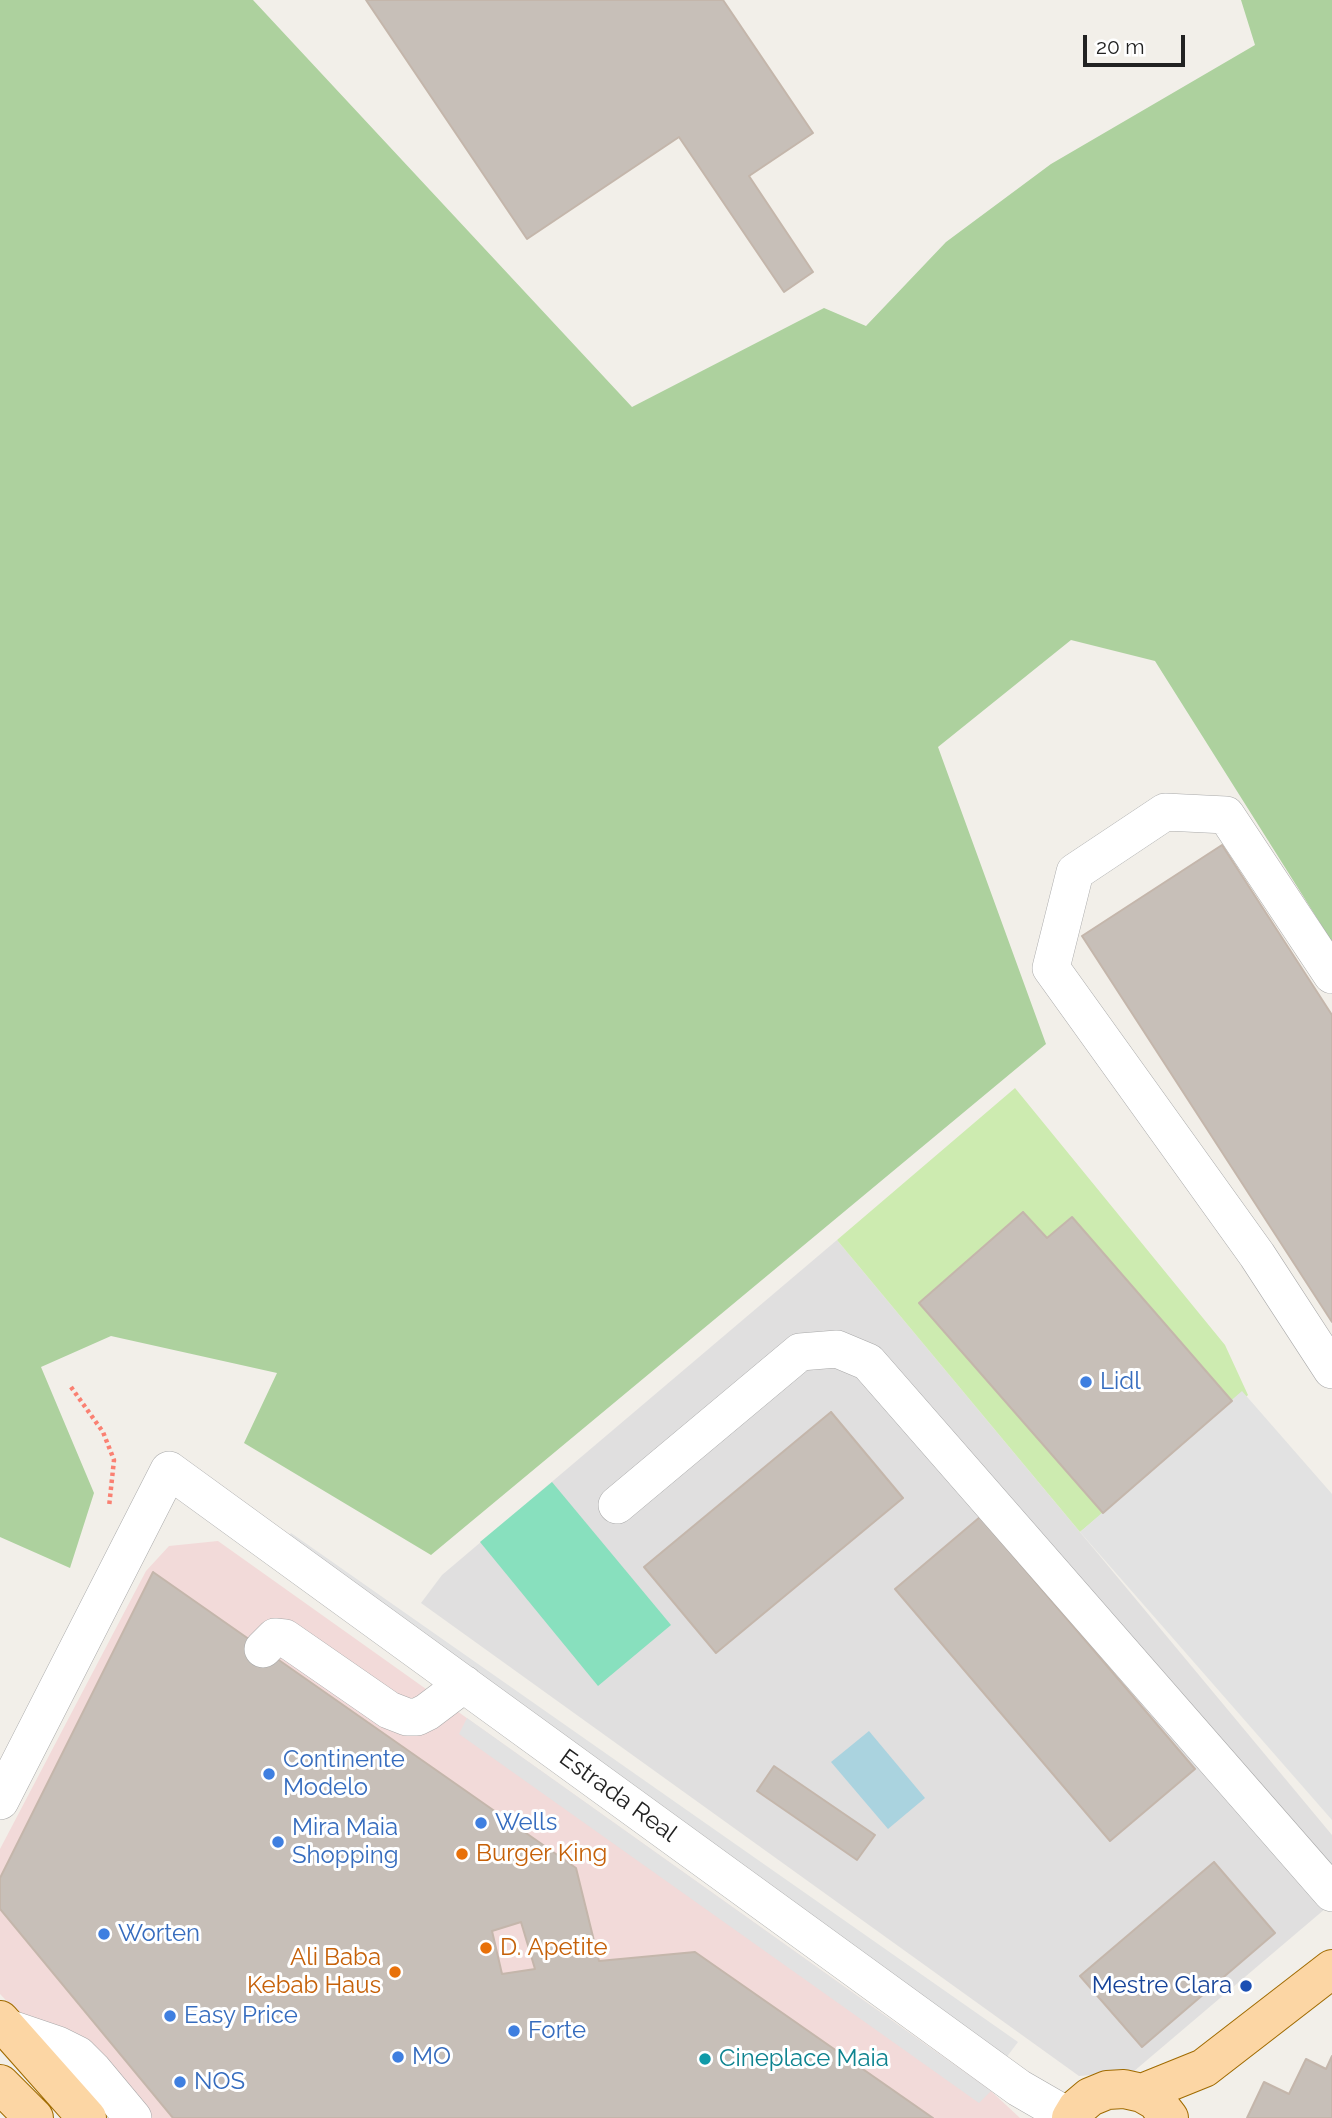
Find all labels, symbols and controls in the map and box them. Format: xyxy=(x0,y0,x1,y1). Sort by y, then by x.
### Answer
scale bar xyxy=(1087,21,1188,65)
text: 20 m xyxy=(1096,34,1144,59)
place label: Lidl xyxy=(1100,1368,1141,1396)
marker: Lidl xyxy=(1078,1374,1094,1390)
street label: Estrada Real xyxy=(553,1744,683,1848)
place label: Continente Modelo xyxy=(283,1746,405,1802)
marker: Continente Modelo xyxy=(261,1766,277,1782)
place label: Wells xyxy=(495,1809,557,1837)
place label: Mira Maia Shopping xyxy=(292,1814,399,1870)
marker: Wells xyxy=(473,1815,489,1831)
marker: Mira Maia Shopping xyxy=(270,1834,286,1850)
place label: Burger King xyxy=(476,1840,607,1868)
marker: Burger King xyxy=(454,1846,470,1862)
place label: Worten xyxy=(118,1920,200,1948)
marker: Worten xyxy=(96,1926,112,1942)
place label: D. Apetite xyxy=(500,1934,608,1962)
marker: D. Apetite xyxy=(478,1940,494,1956)
place label: Ali Baba Kebab Haus xyxy=(247,1944,381,2000)
marker: Ali Baba Kebab Haus xyxy=(387,1964,403,1980)
place label: Mestre Clara xyxy=(1092,1972,1232,2000)
marker: Mestre Clara xyxy=(1238,1978,1254,1994)
place label: Easy Price xyxy=(184,2002,298,2030)
marker: Easy Price xyxy=(162,2008,178,2024)
place label: Forte xyxy=(528,2017,586,2045)
marker: Forte xyxy=(506,2023,522,2039)
place label: MO xyxy=(412,2043,451,2071)
place label: Cineplace Maia xyxy=(719,2045,889,2073)
marker: MO xyxy=(390,2049,406,2065)
marker: Cineplace Maia xyxy=(697,2051,713,2067)
place label: NOS xyxy=(194,2068,245,2096)
marker: NOS xyxy=(172,2074,188,2090)

